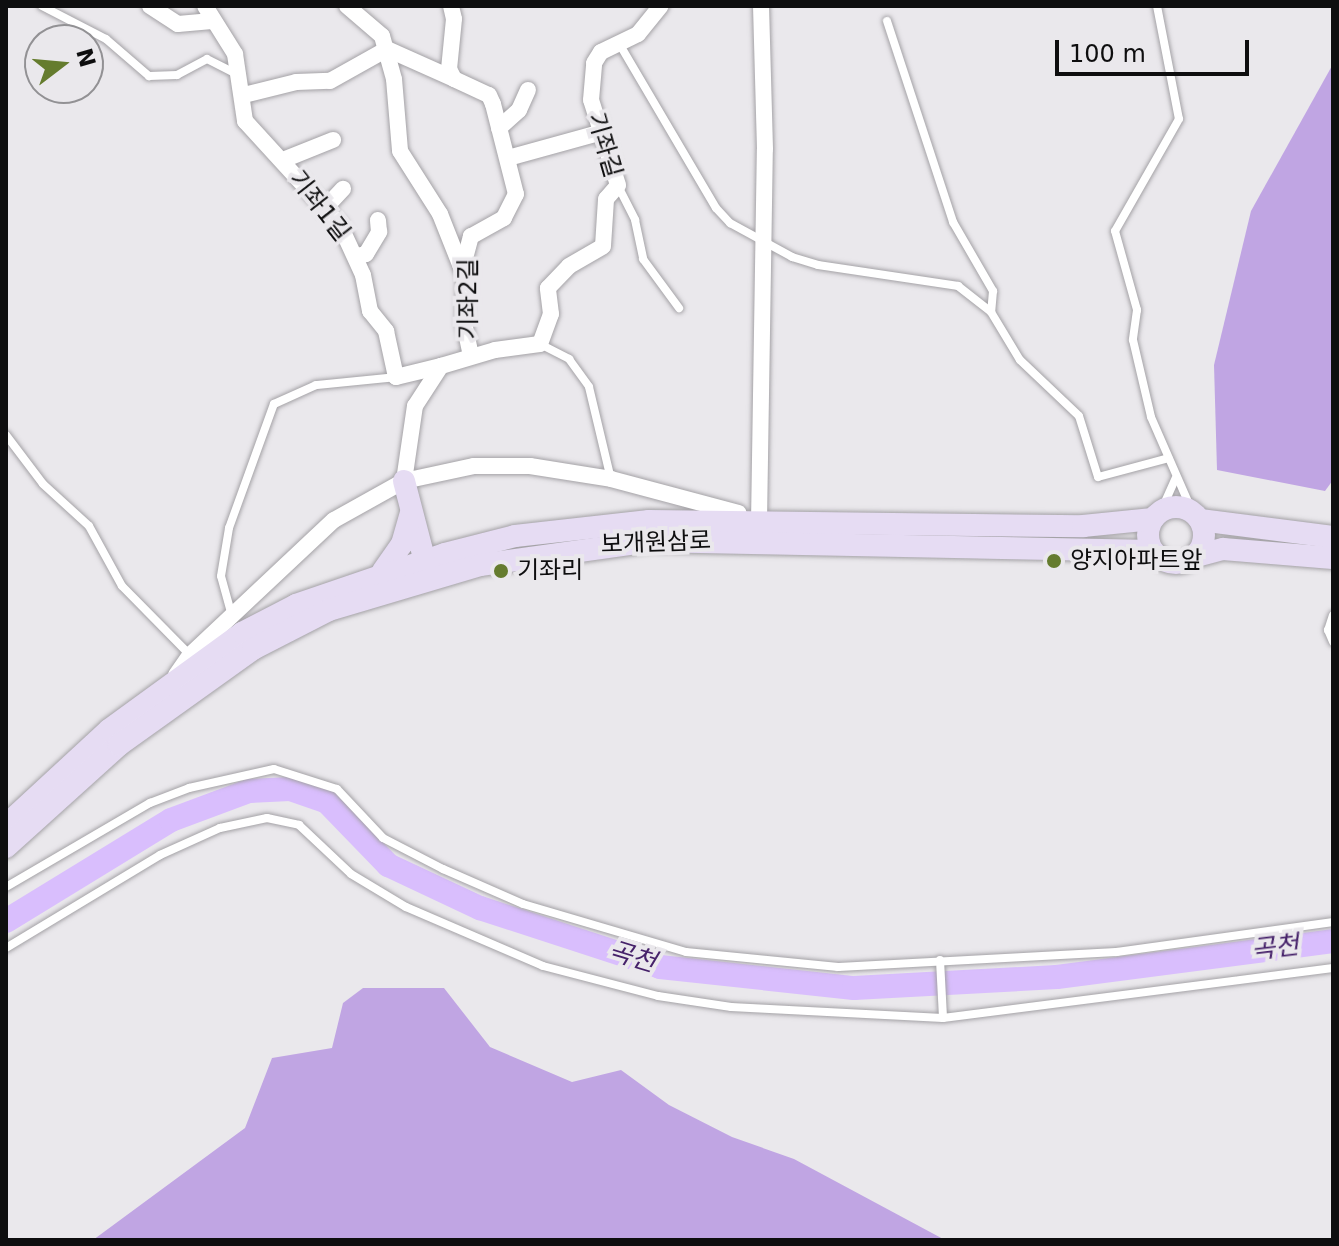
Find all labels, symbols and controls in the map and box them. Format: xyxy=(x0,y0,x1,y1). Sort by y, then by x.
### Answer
north arrow xyxy=(24,24,104,104)
scale bar xyxy=(1059,24,1253,74)
text: 100 m xyxy=(1069,40,1146,68)
text: N xyxy=(71,45,100,70)
street label: 기좌길 xyxy=(581,109,627,181)
street label: 기좌1길 xyxy=(283,165,355,247)
street label: 기좌2길 xyxy=(455,258,483,340)
street label: 보개원삼로 xyxy=(600,527,712,559)
place label: 양지아파트앞 xyxy=(1070,547,1202,575)
marker: 양지아파트앞 xyxy=(1045,552,1063,570)
place label: 기좌리 xyxy=(517,557,583,585)
marker: 기좌리 xyxy=(492,562,510,580)
water label: 곡천 xyxy=(1249,930,1301,966)
water label: 곡천 xyxy=(605,935,659,979)

